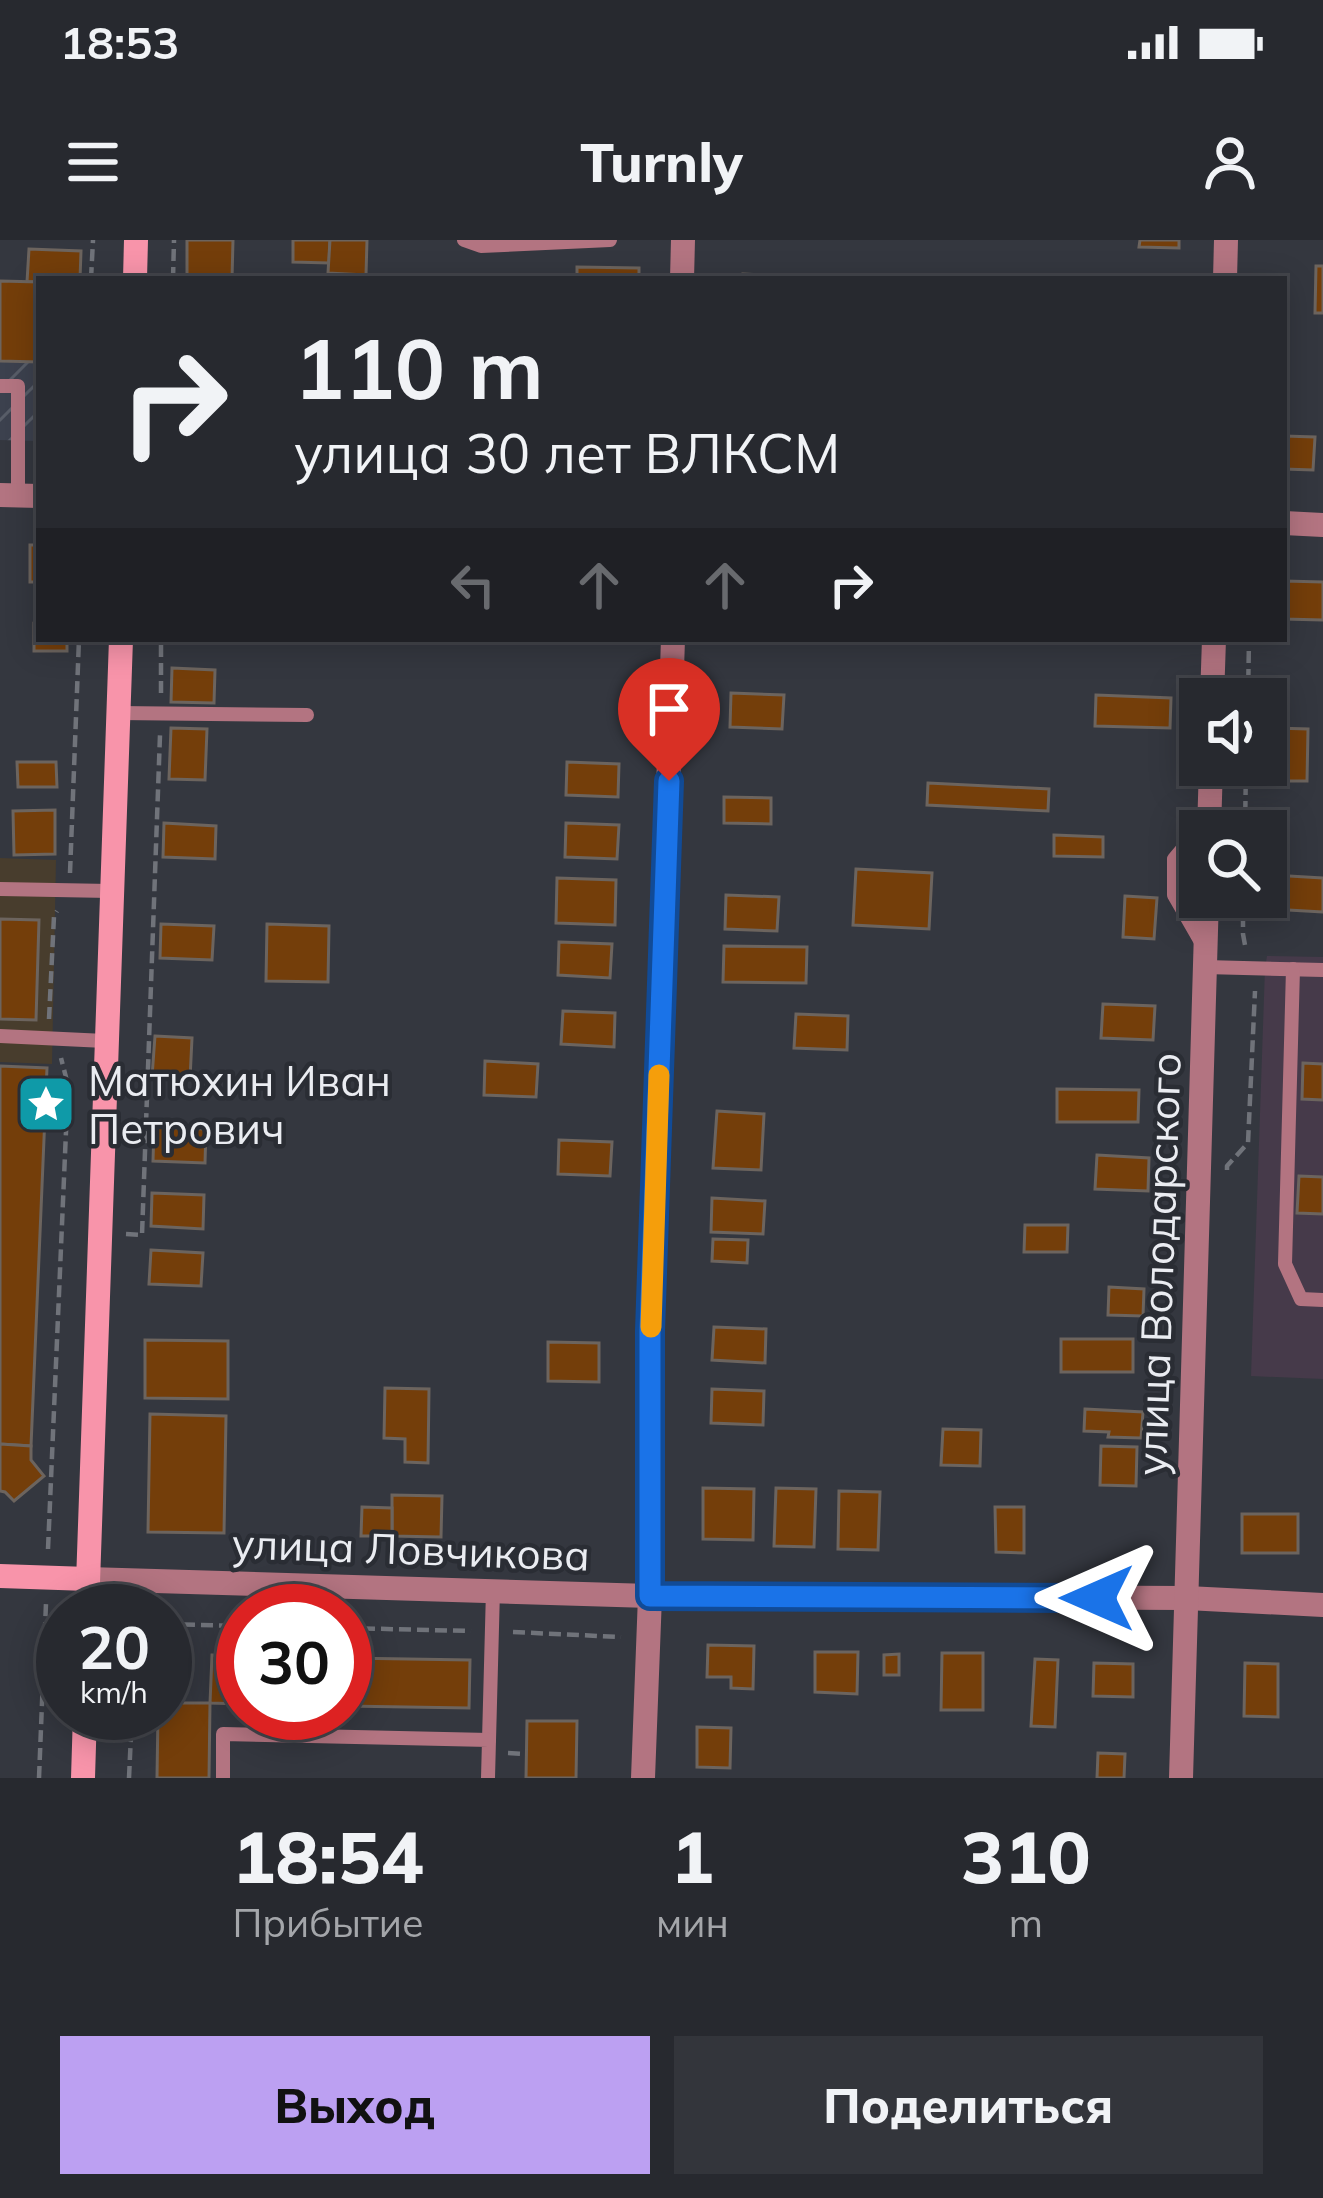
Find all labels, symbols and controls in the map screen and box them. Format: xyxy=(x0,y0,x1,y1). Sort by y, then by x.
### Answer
text: 18:53 xyxy=(60,14,179,70)
text: Turnly xyxy=(580,128,743,196)
icon: menu xyxy=(60,129,126,195)
icon: person xyxy=(1197,129,1263,195)
text: 110 m xyxy=(294,315,544,420)
icon: right xyxy=(96,324,252,480)
text: улица 30 лет ВЛКСМ xyxy=(294,419,840,487)
icon: left xyxy=(440,552,506,618)
icon: ahead xyxy=(566,552,632,618)
icon: ahead xyxy=(692,552,758,618)
icon: right xyxy=(818,552,884,618)
pin xyxy=(618,658,720,781)
icon: arrive xyxy=(636,676,702,742)
map controls xyxy=(1179,678,1287,918)
button: sound xyxy=(1179,678,1287,786)
button: search xyxy=(1179,810,1287,918)
street label: улица Володарского xyxy=(1124,1052,1192,1476)
place label: Матюхин Иван Петрович xyxy=(88,1054,391,1155)
place icon: Матюхин Иван Петрович xyxy=(15,1073,77,1135)
street label: улица Ловчикова xyxy=(231,1516,591,1582)
position arrow xyxy=(1034,1535,1160,1661)
speed limit sign: 30 xyxy=(216,1584,372,1740)
text: 20 xyxy=(78,1609,150,1684)
text: km/h xyxy=(80,1673,148,1711)
text: 18:54 xyxy=(232,1811,424,1901)
text: 1 xyxy=(671,1811,714,1901)
text: 310 xyxy=(961,1811,1091,1901)
text: Прибытие xyxy=(232,1898,424,1947)
text: мин xyxy=(656,1898,729,1947)
text: m xyxy=(1009,1898,1043,1947)
button: Выход xyxy=(60,2036,650,2174)
button: Поделиться xyxy=(674,2036,1263,2174)

